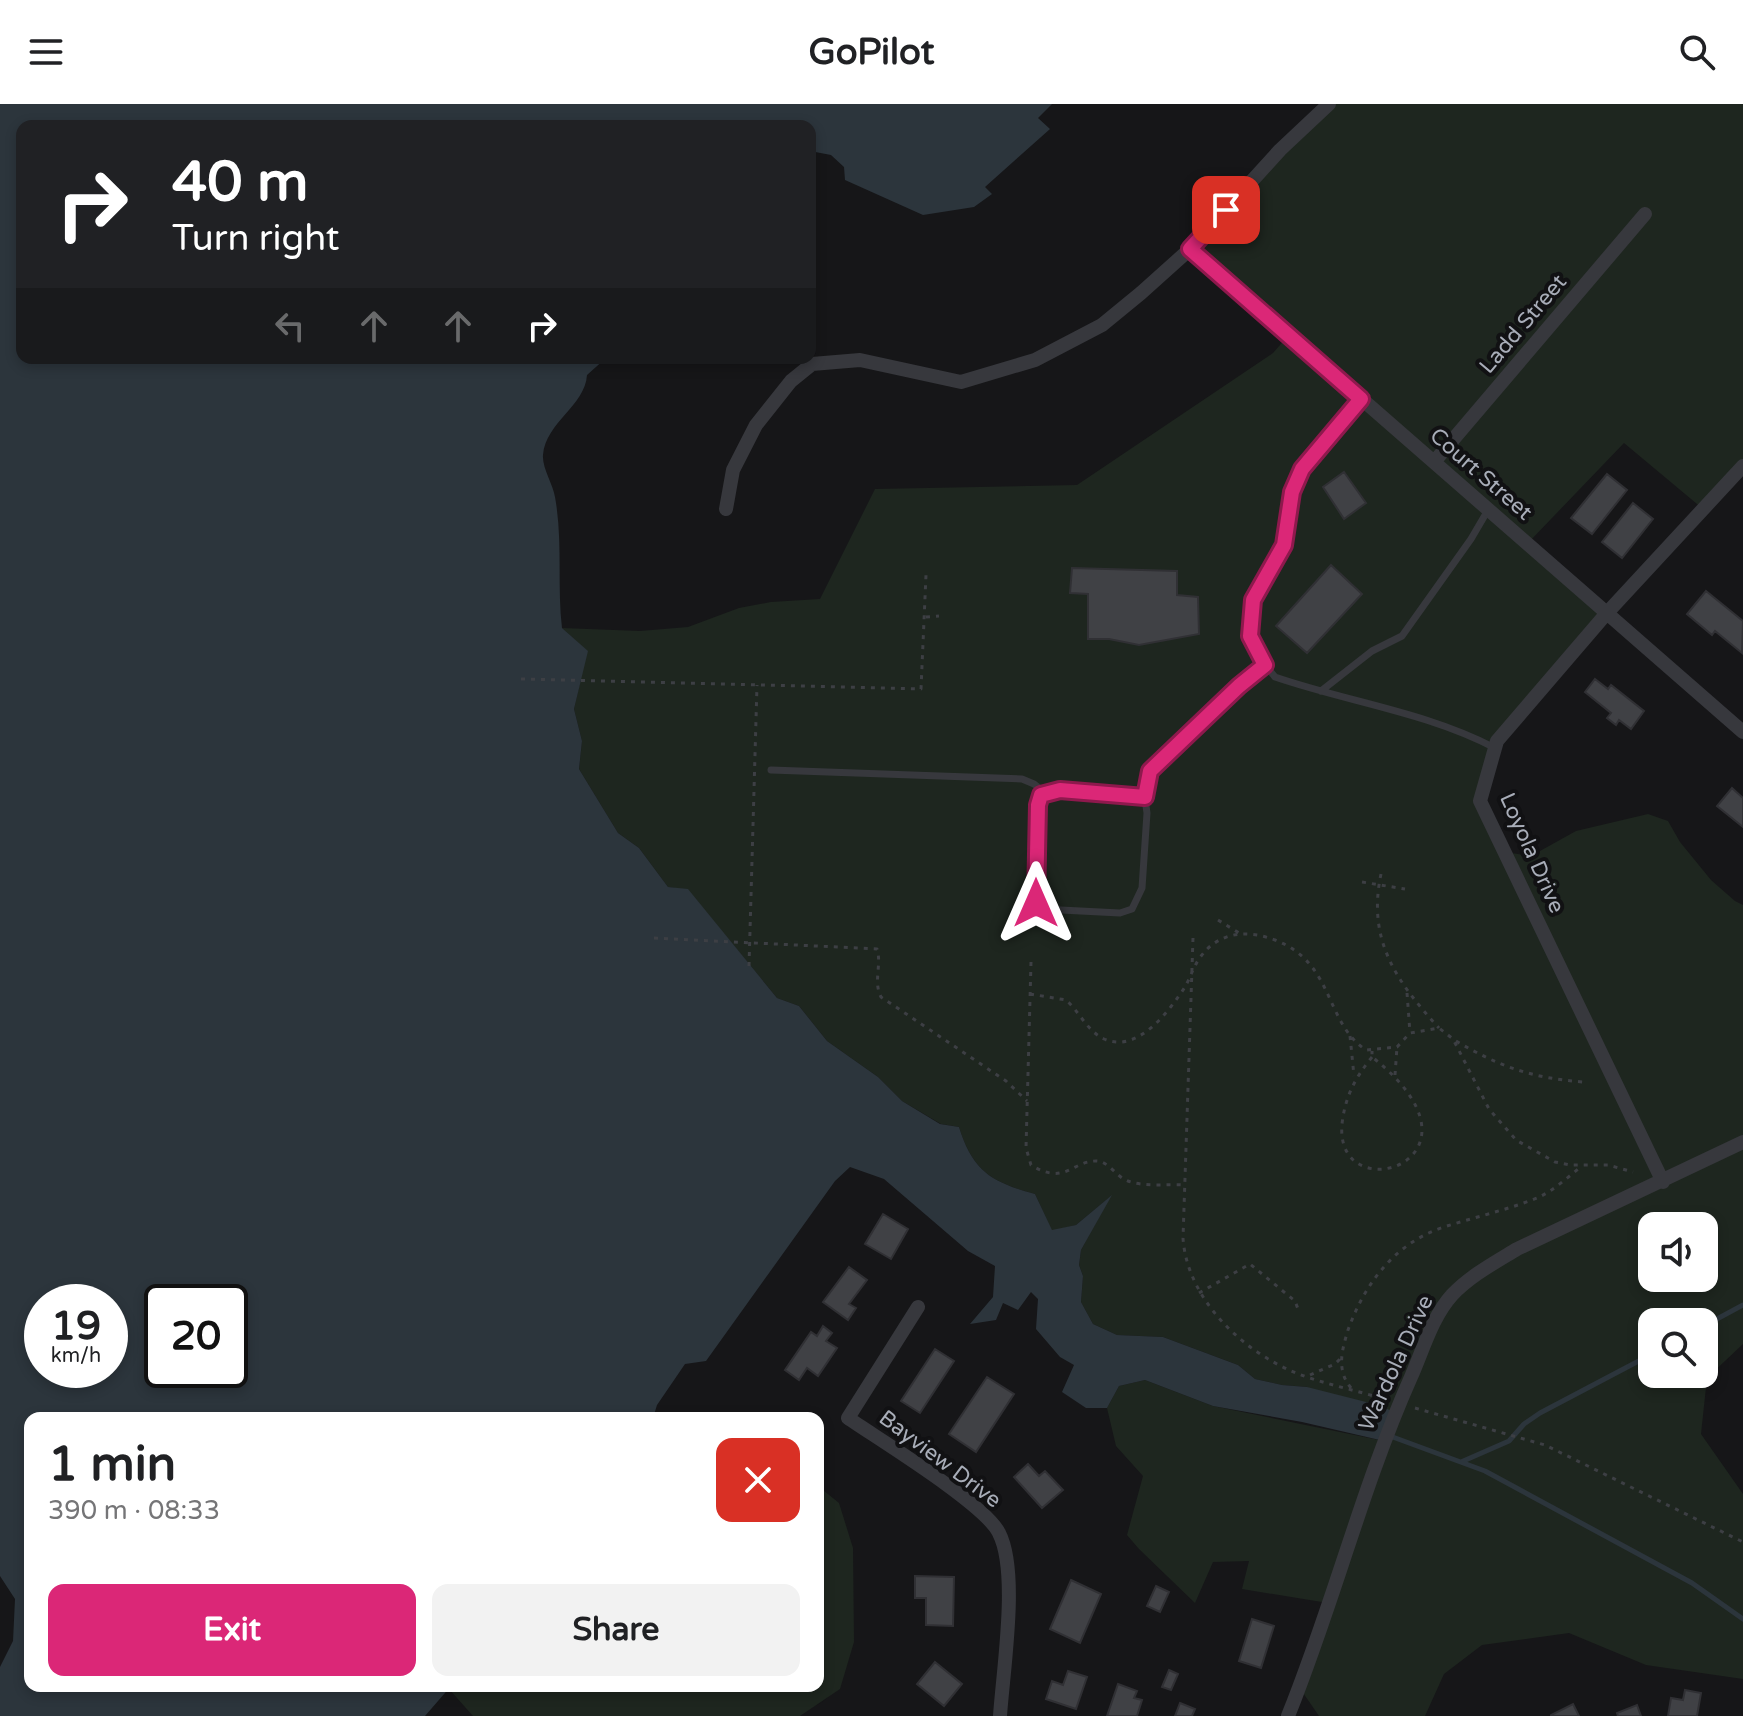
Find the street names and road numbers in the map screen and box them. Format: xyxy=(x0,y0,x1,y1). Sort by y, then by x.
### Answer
street label: Ladd Street xyxy=(1474,269,1572,379)
street label: Court Street xyxy=(1424,422,1538,526)
street label: Loyola Drive xyxy=(1494,789,1570,917)
street label: Wardola Drive xyxy=(1353,1291,1439,1435)
street label: Bayview Drive xyxy=(874,1405,1006,1513)

